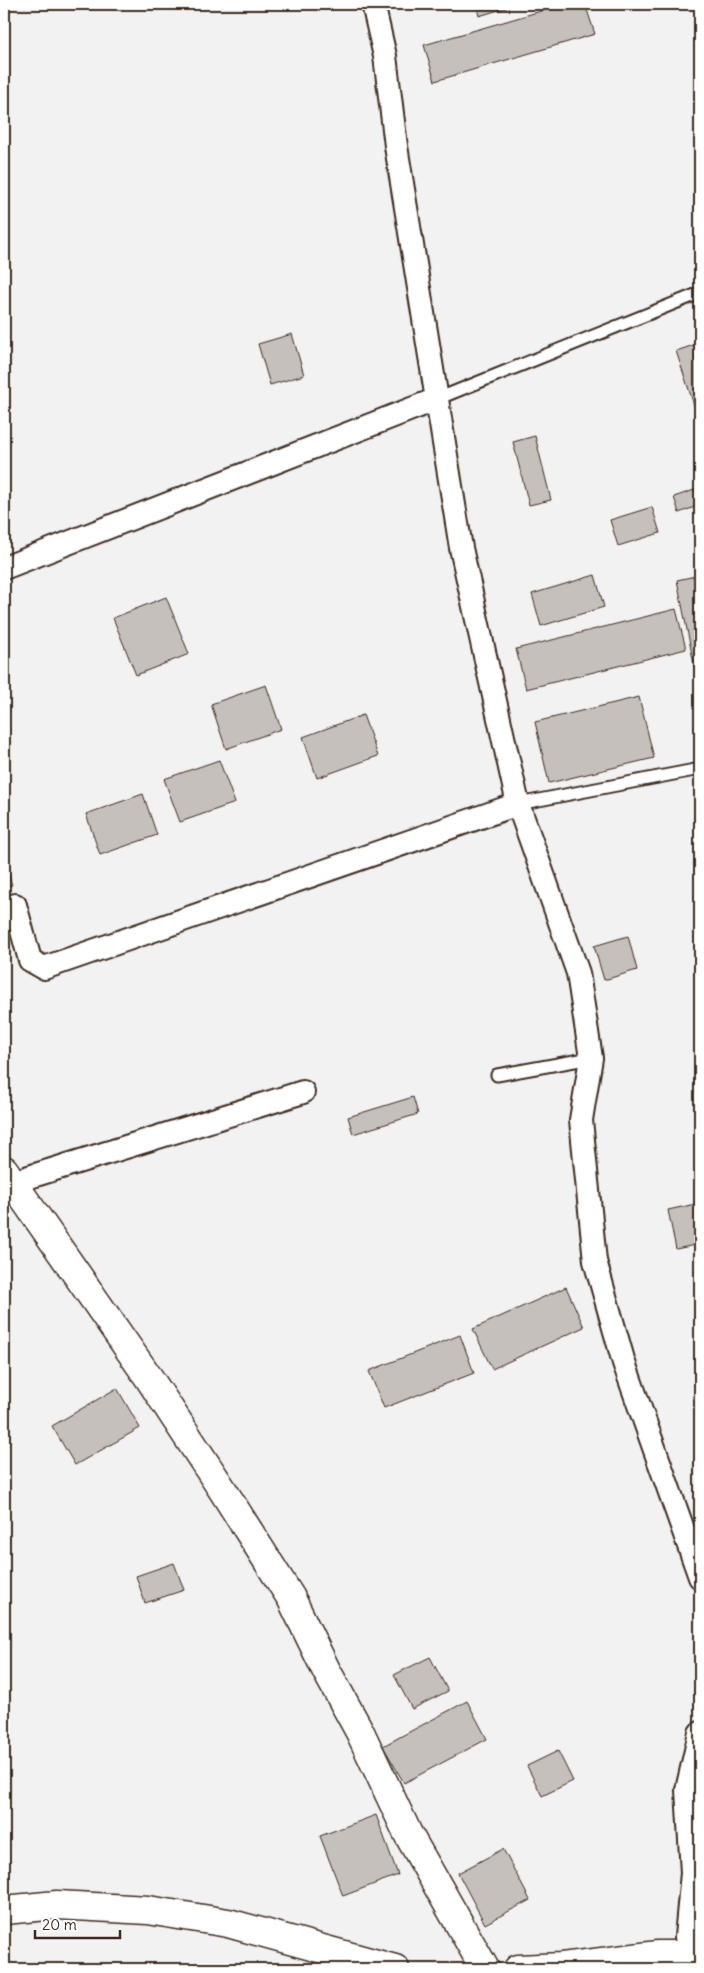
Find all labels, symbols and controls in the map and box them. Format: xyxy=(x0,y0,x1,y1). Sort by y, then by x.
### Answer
scale bar xyxy=(35,1908,120,1940)
text: 20 m xyxy=(42,1915,77,1934)

